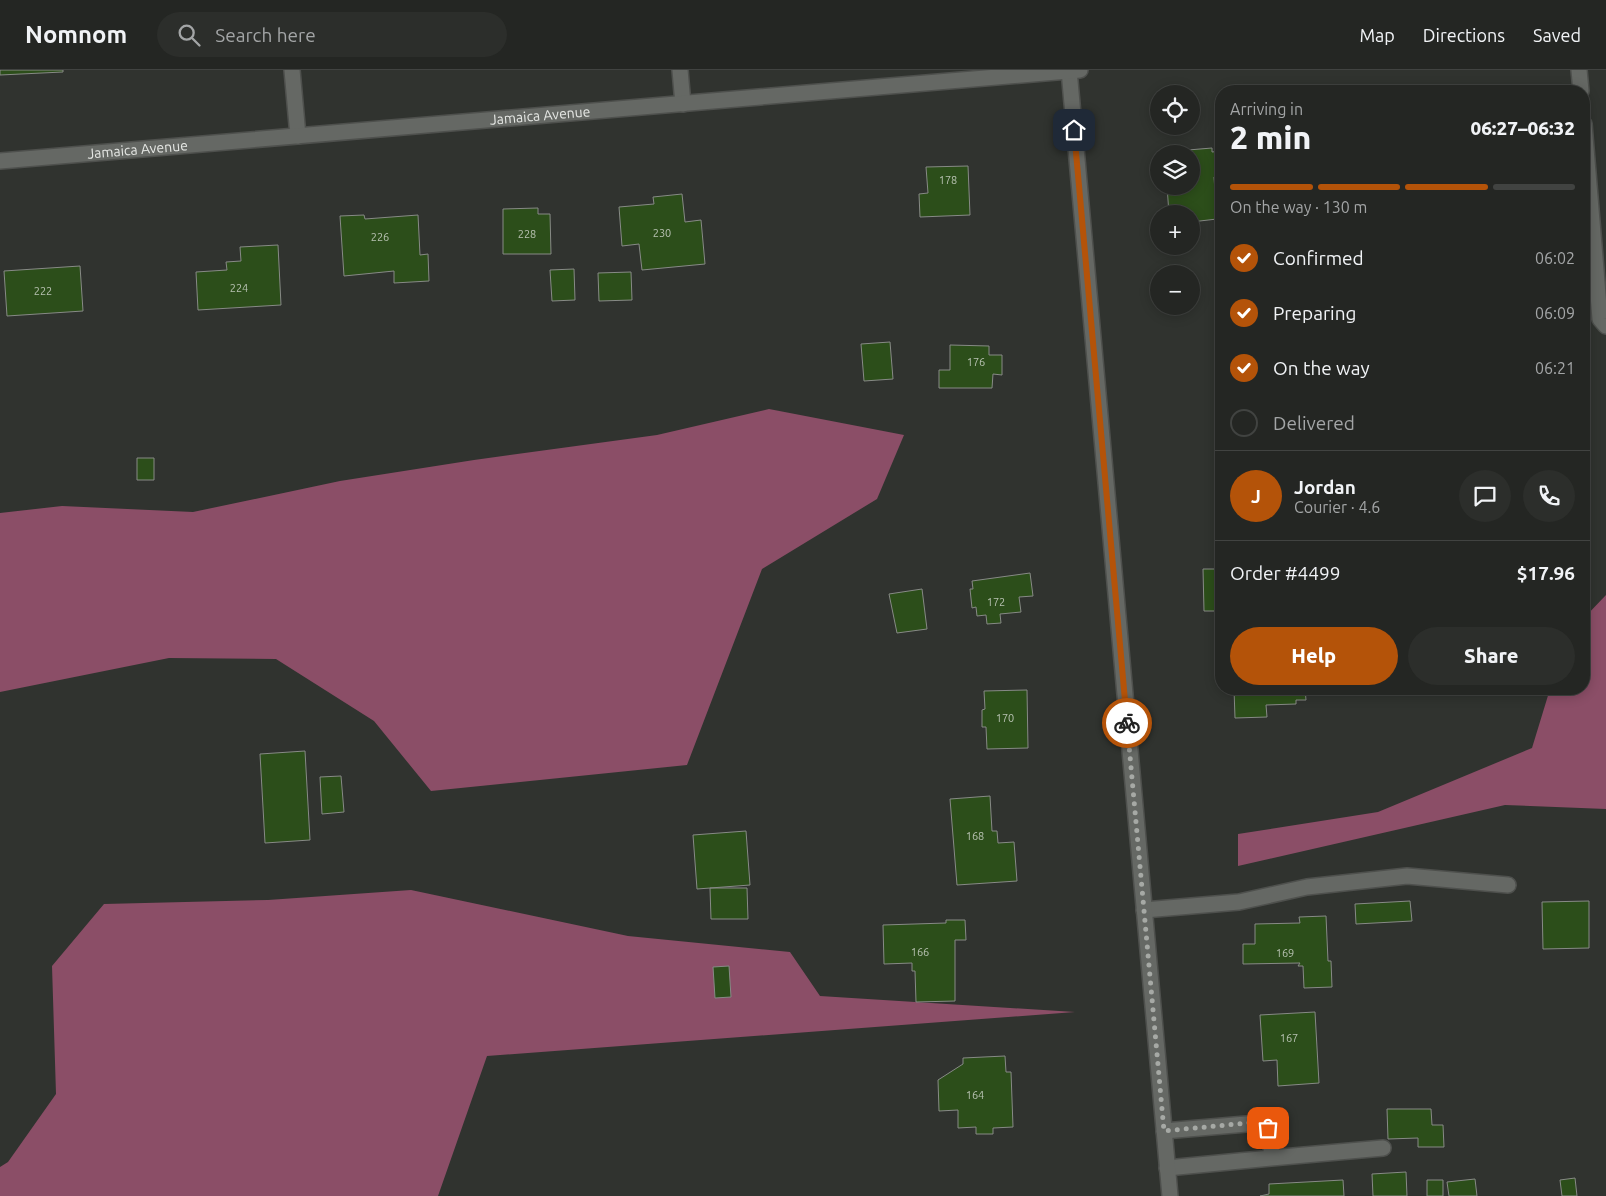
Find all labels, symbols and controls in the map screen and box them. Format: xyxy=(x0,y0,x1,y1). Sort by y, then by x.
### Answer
search box xyxy=(157,12,507,57)
text: Nomnom xyxy=(25,21,127,48)
icon: search xyxy=(175,21,203,49)
text: Search here xyxy=(215,24,316,46)
text: Map xyxy=(1359,25,1395,45)
text: Directions xyxy=(1423,25,1505,45)
text: Saved xyxy=(1533,25,1581,45)
map controls xyxy=(1150,85,1200,315)
button: locate xyxy=(1150,85,1200,135)
text: Arriving in xyxy=(1230,100,1303,118)
street label: Jamaica Avenue xyxy=(489,103,591,128)
pin xyxy=(1053,109,1095,151)
icon: home xyxy=(1060,116,1088,144)
text: 06:27–06:32 xyxy=(1470,117,1575,139)
text: 2 min xyxy=(1230,119,1311,155)
street label: Jamaica Avenue xyxy=(87,137,188,162)
button: layers xyxy=(1150,145,1200,195)
house number: 178 xyxy=(939,174,957,186)
text: On the way · 130 m xyxy=(1230,198,1367,216)
button: + xyxy=(1150,205,1200,255)
house number: 230 xyxy=(653,227,671,239)
house number: 228 xyxy=(518,228,536,240)
house number: 226 xyxy=(371,231,389,243)
icon: check xyxy=(1230,244,1258,272)
text: Confirmed xyxy=(1273,247,1364,269)
text: 06:02 xyxy=(1535,249,1575,267)
button: − xyxy=(1150,265,1200,315)
house number: 224 xyxy=(230,282,248,294)
house number: 222 xyxy=(34,285,52,297)
icon: check xyxy=(1230,299,1258,327)
text: Preparing xyxy=(1273,302,1357,324)
text: 06:09 xyxy=(1535,304,1575,322)
icon: check xyxy=(1230,354,1258,382)
house number: 176 xyxy=(967,356,985,368)
text: On the way xyxy=(1273,357,1370,379)
text: 06:21 xyxy=(1535,359,1575,377)
text: Delivered xyxy=(1273,412,1355,434)
button: chat xyxy=(1459,470,1511,522)
button: phone xyxy=(1523,470,1575,522)
text: Jordan xyxy=(1294,476,1356,498)
text: J xyxy=(1251,485,1261,507)
text: Courier · 4.6 xyxy=(1294,498,1380,516)
text: Order #4499 xyxy=(1230,562,1340,584)
text: $17.96 xyxy=(1517,562,1575,584)
house number: 172 xyxy=(987,596,1005,608)
button: Help xyxy=(1230,627,1398,685)
button: Share xyxy=(1408,627,1575,685)
courier xyxy=(1102,698,1152,748)
icon: bike xyxy=(1113,709,1141,737)
house number: 170 xyxy=(996,712,1014,724)
house number: 168 xyxy=(966,830,984,842)
house number: 166 xyxy=(911,946,929,958)
house number: 169 xyxy=(1276,947,1294,959)
house number: 167 xyxy=(1280,1032,1298,1044)
house number: 164 xyxy=(966,1089,984,1101)
pin xyxy=(1247,1107,1289,1149)
icon: bag xyxy=(1254,1114,1282,1142)

